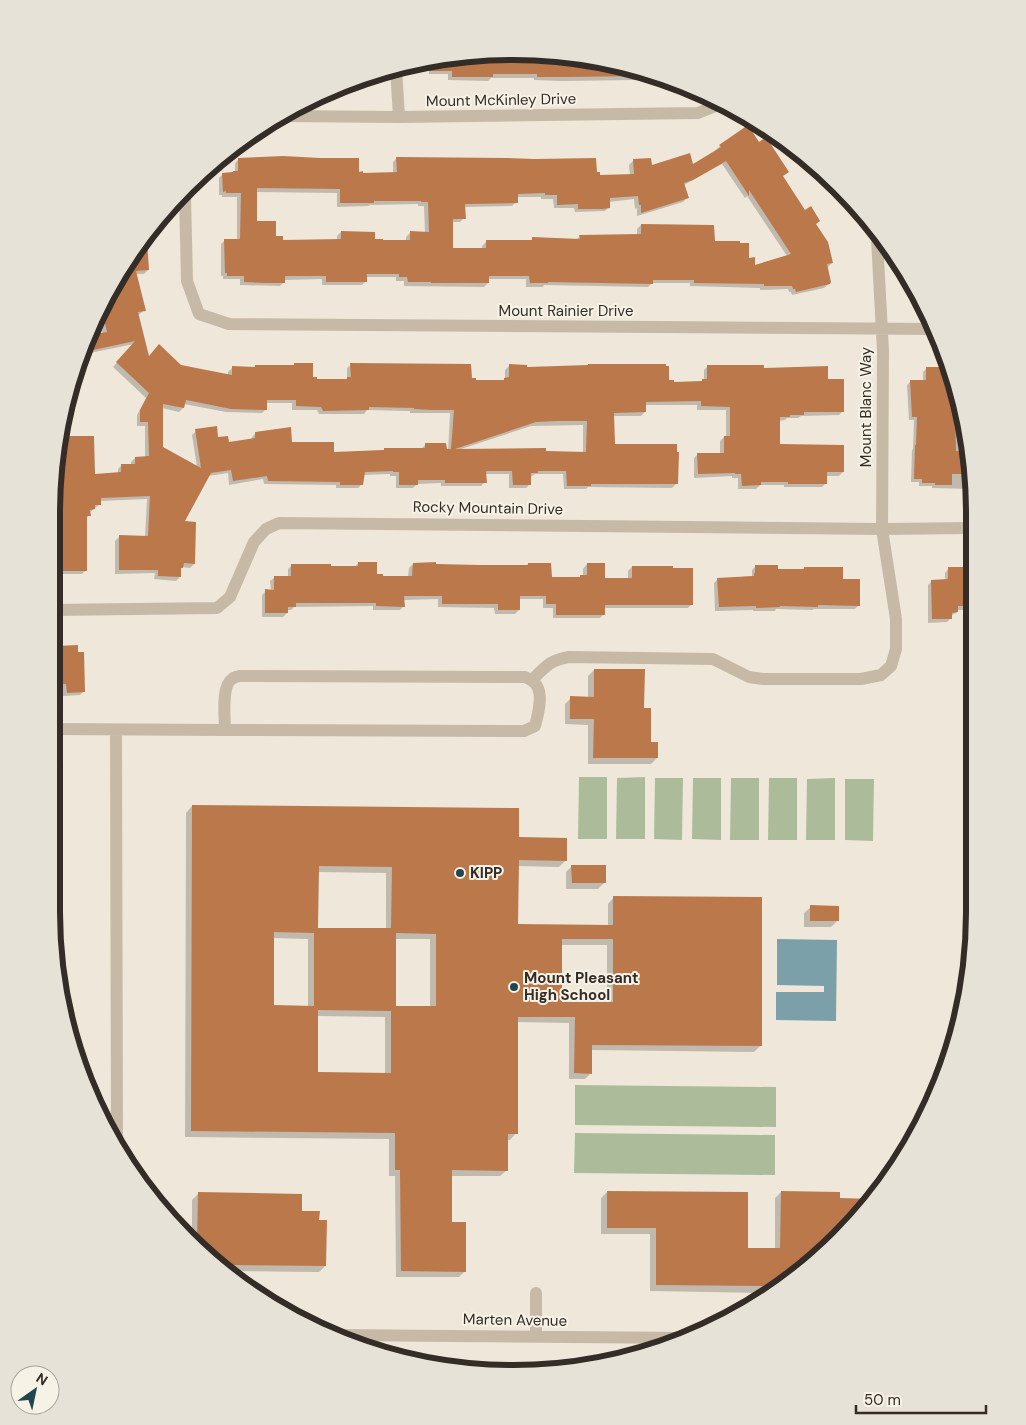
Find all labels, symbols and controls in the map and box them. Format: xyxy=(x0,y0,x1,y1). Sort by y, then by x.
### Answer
street label: Mount McKinley Drive xyxy=(426,89,576,111)
street label: Mount Rainier Drive xyxy=(499,301,633,321)
street label: Mount Blanc Way xyxy=(856,346,876,467)
street label: Rocky Mountain Drive xyxy=(413,497,563,519)
place label: KIPP xyxy=(470,863,502,883)
marker: KIPP xyxy=(454,867,466,879)
place label: Mount Pleasant High School xyxy=(524,968,639,1005)
marker: Mount Pleasant High School xyxy=(508,981,520,993)
street label: Marten Avenue xyxy=(463,1309,567,1331)
north arrow xyxy=(10,1365,60,1415)
text: N xyxy=(33,1369,51,1389)
scale bar xyxy=(856,1382,986,1414)
text: 50 m xyxy=(864,1390,901,1410)

